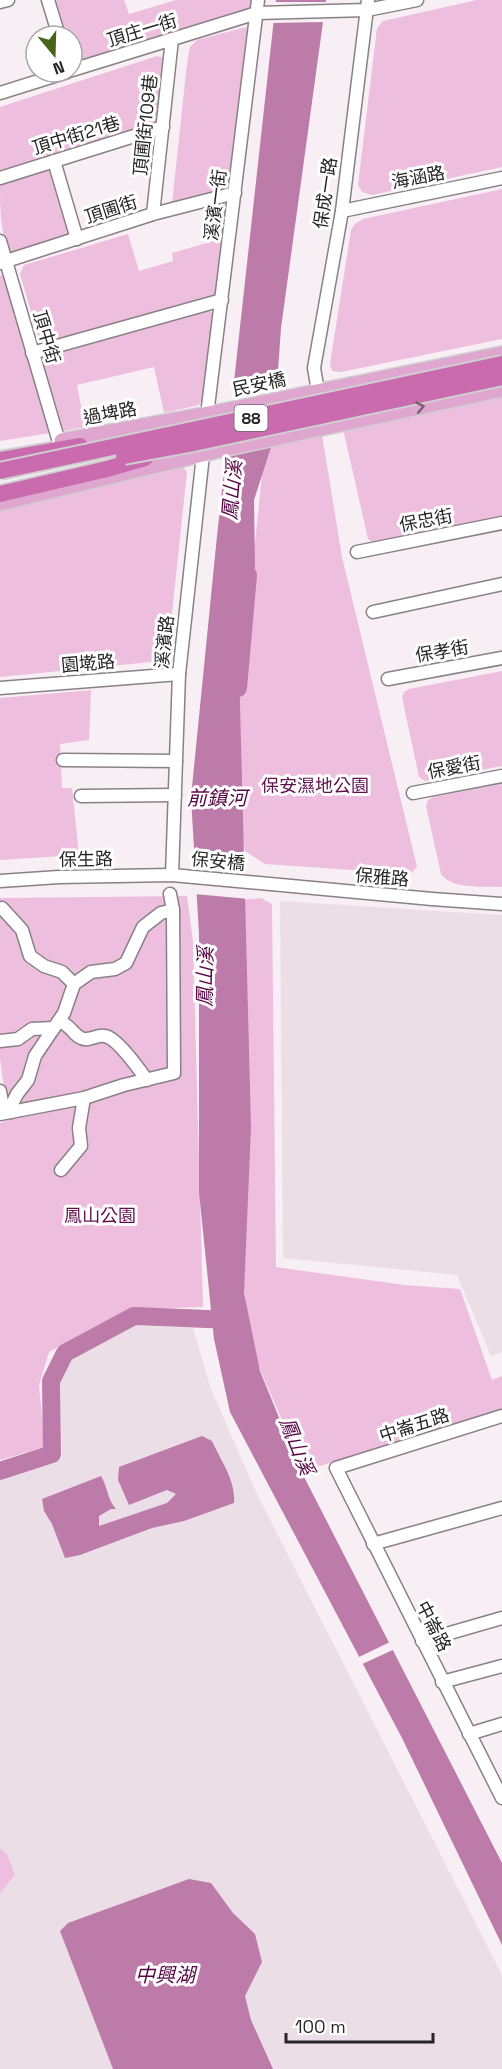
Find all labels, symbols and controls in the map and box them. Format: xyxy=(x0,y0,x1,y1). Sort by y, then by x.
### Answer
street label: 頂庄一街 xyxy=(104,8,180,52)
north arrow xyxy=(24,24,84,84)
text: N xyxy=(50,56,67,79)
street label: 頂圃街109巷 xyxy=(128,73,162,177)
street label: 頂中街21巷 xyxy=(29,111,123,159)
street label: 保成一路 xyxy=(309,156,341,230)
street label: 海涵路 xyxy=(389,161,447,193)
street label: 溪濱一街 xyxy=(199,168,231,242)
street label: 頂圃街 xyxy=(82,190,140,228)
street label: 頂中街 xyxy=(29,308,65,366)
street label: 民安橋 xyxy=(230,367,288,401)
street label: 過埤路 xyxy=(81,397,139,429)
one-way arrow xyxy=(415,401,425,414)
road number: 88 xyxy=(234,405,268,431)
water label: 鳳山溪 xyxy=(216,456,248,521)
street label: 保忠街 xyxy=(397,504,455,536)
street label: 溪濱路 xyxy=(150,614,178,670)
street label: 保孝街 xyxy=(413,635,471,667)
street label: 園墘路 xyxy=(60,649,116,677)
street label: 保愛街 xyxy=(425,751,483,783)
park label: 保安濕地公園 xyxy=(261,774,369,797)
water label: 前鎮河 xyxy=(187,785,251,811)
street label: 保生路 xyxy=(59,847,113,871)
street label: 保安橋 xyxy=(190,847,246,875)
street label: 保雅路 xyxy=(354,863,410,891)
water label: 鳳山溪 xyxy=(191,944,219,1007)
park label: 鳳山公園 xyxy=(64,1204,136,1227)
street label: 中崙五路 xyxy=(376,1403,452,1447)
water label: 鳳山溪 xyxy=(274,1413,321,1481)
street label: 中崙路 xyxy=(411,1597,457,1655)
water label: 中興湖 xyxy=(135,1962,198,1988)
scale bar xyxy=(286,2006,433,2044)
text: 100 m xyxy=(295,2015,346,2038)

